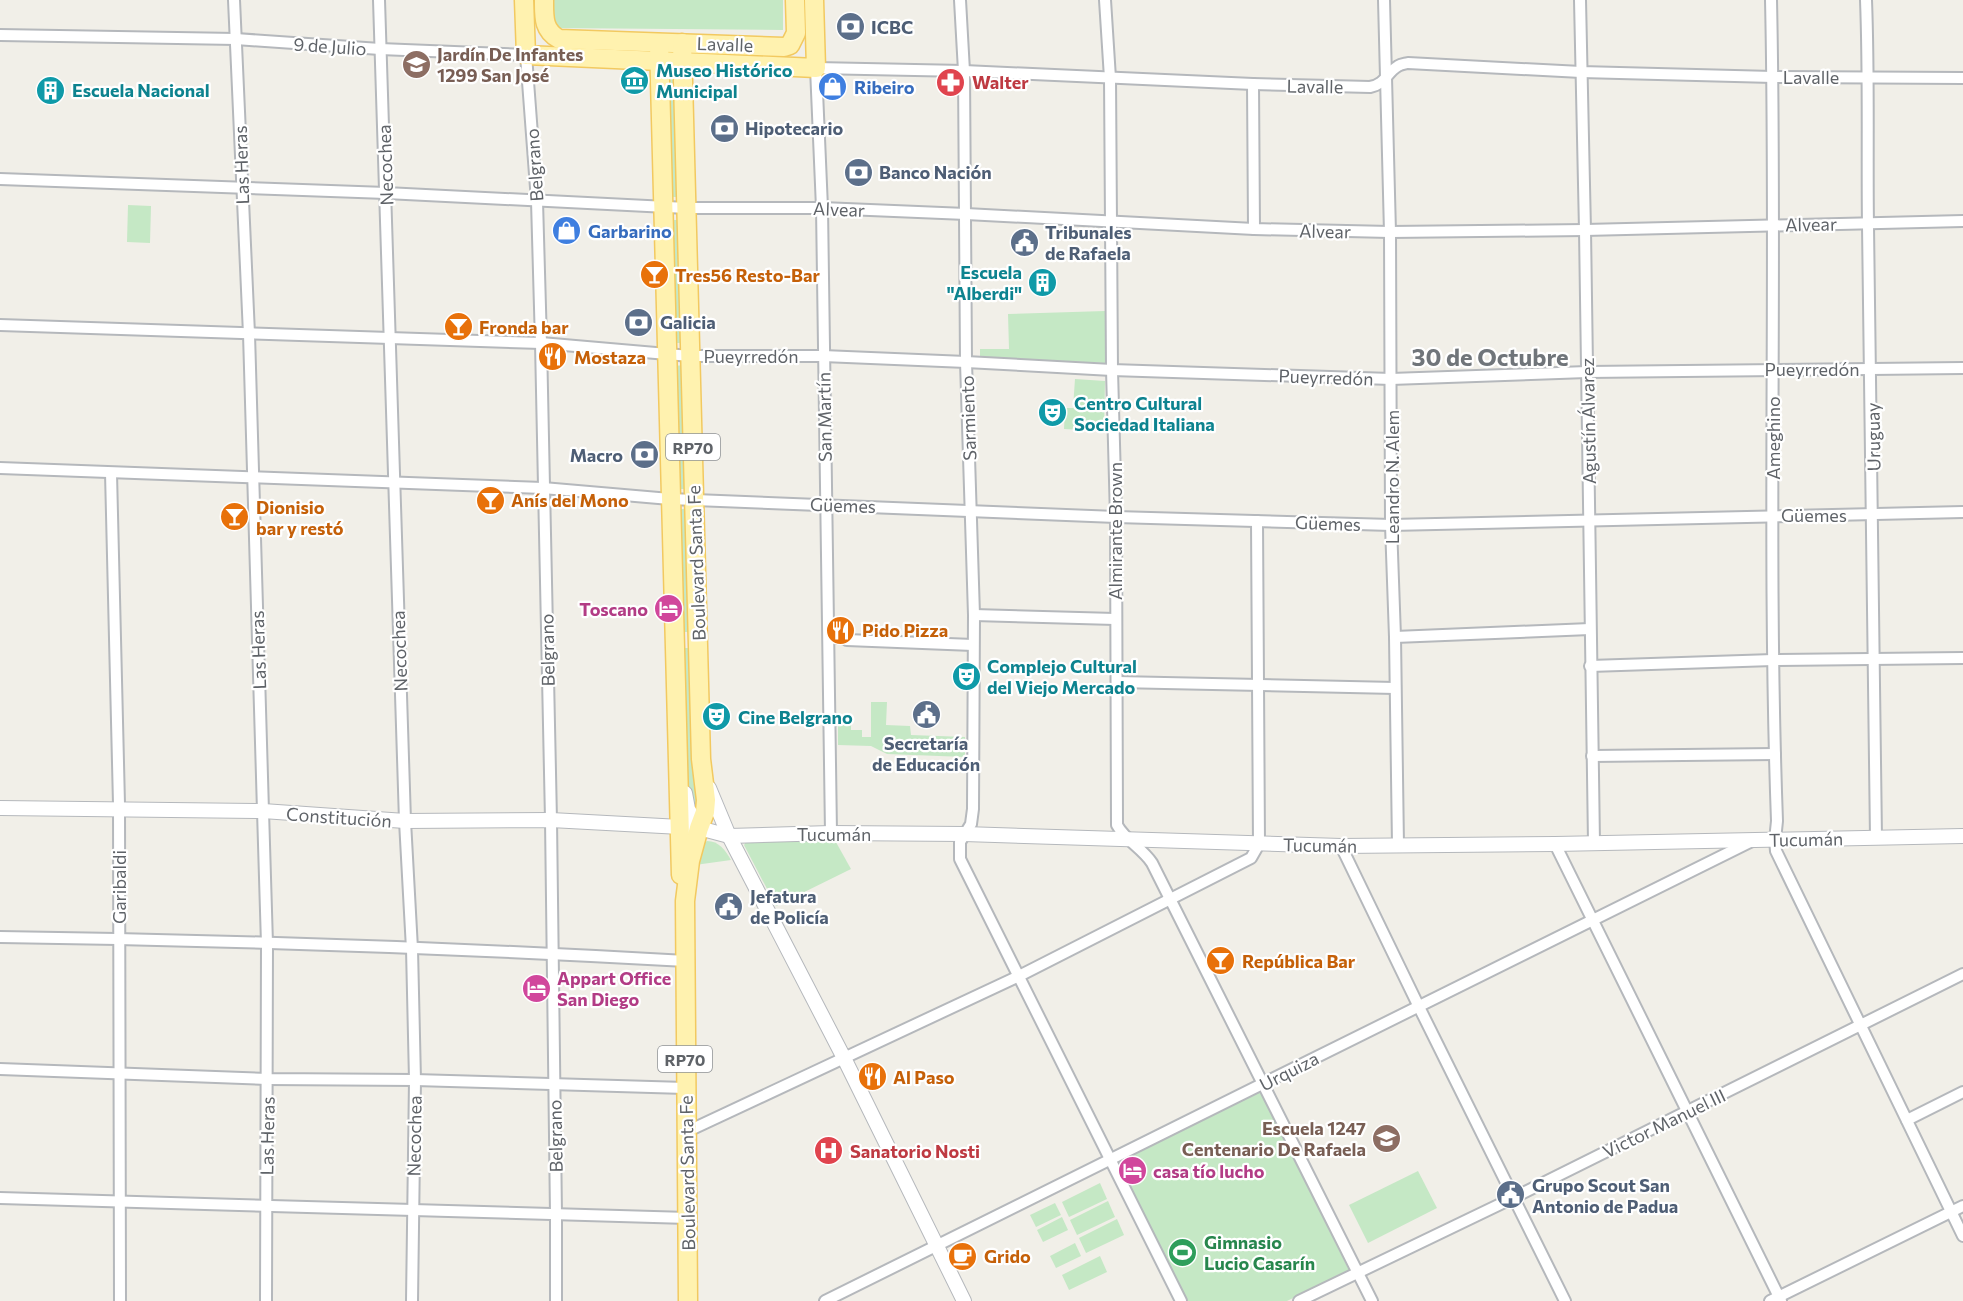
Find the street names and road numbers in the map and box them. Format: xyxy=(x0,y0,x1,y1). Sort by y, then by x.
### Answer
street label: 9 de Julio xyxy=(293,32,367,60)
street label: Lavalle xyxy=(696,32,754,56)
street label: Lavalle xyxy=(1783,66,1839,88)
street label: Lavalle xyxy=(1286,75,1344,97)
street label: Necochea xyxy=(373,124,397,206)
street label: Las Heras xyxy=(229,125,253,205)
street label: Belgrano xyxy=(520,128,548,202)
street label: Alvear xyxy=(813,197,865,221)
street label: Alvear xyxy=(1785,213,1837,235)
street label: Alvear xyxy=(1299,220,1351,242)
street label: Pueyrredón xyxy=(704,345,798,367)
street label: Agustín Álvarez xyxy=(1576,358,1600,484)
street label: Pueyrredón xyxy=(1765,358,1859,380)
street label: Pueyrredón xyxy=(1278,364,1374,390)
street label: San Martín xyxy=(812,372,836,462)
street label: Sarmiento xyxy=(956,375,980,461)
street label: Ameghino xyxy=(1762,396,1784,480)
street label: Uruguay xyxy=(1861,402,1885,472)
street label: Leandro N. Alem xyxy=(1381,410,1403,544)
road number: RP70 xyxy=(666,434,720,460)
street label: Almirante Brown xyxy=(1104,462,1126,600)
street label: Boulevard Santa Fe xyxy=(682,485,710,641)
street label: Güemes xyxy=(810,493,876,517)
street label: Güemes xyxy=(1781,504,1847,526)
street label: Güemes xyxy=(1295,511,1361,535)
street label: Las Heras xyxy=(246,610,270,690)
street label: Necochea xyxy=(387,610,411,692)
street label: Belgrano xyxy=(535,613,559,687)
street label: Constitución xyxy=(286,802,392,832)
street label: Tucumán xyxy=(797,823,871,845)
street label: Tucumán xyxy=(1769,827,1843,851)
street label: Tucumán xyxy=(1283,833,1357,857)
street label: Garibaldi xyxy=(108,850,130,924)
road number: RP70 xyxy=(658,1046,712,1072)
street label: Urquiza xyxy=(1256,1047,1322,1095)
street label: Victor Manuel III xyxy=(1599,1084,1729,1162)
street label: Necochea xyxy=(402,1095,426,1177)
street label: Boulevard Santa Fe xyxy=(675,1095,699,1251)
street label: Las Heras xyxy=(255,1096,279,1176)
street label: Belgrano xyxy=(543,1099,567,1173)

